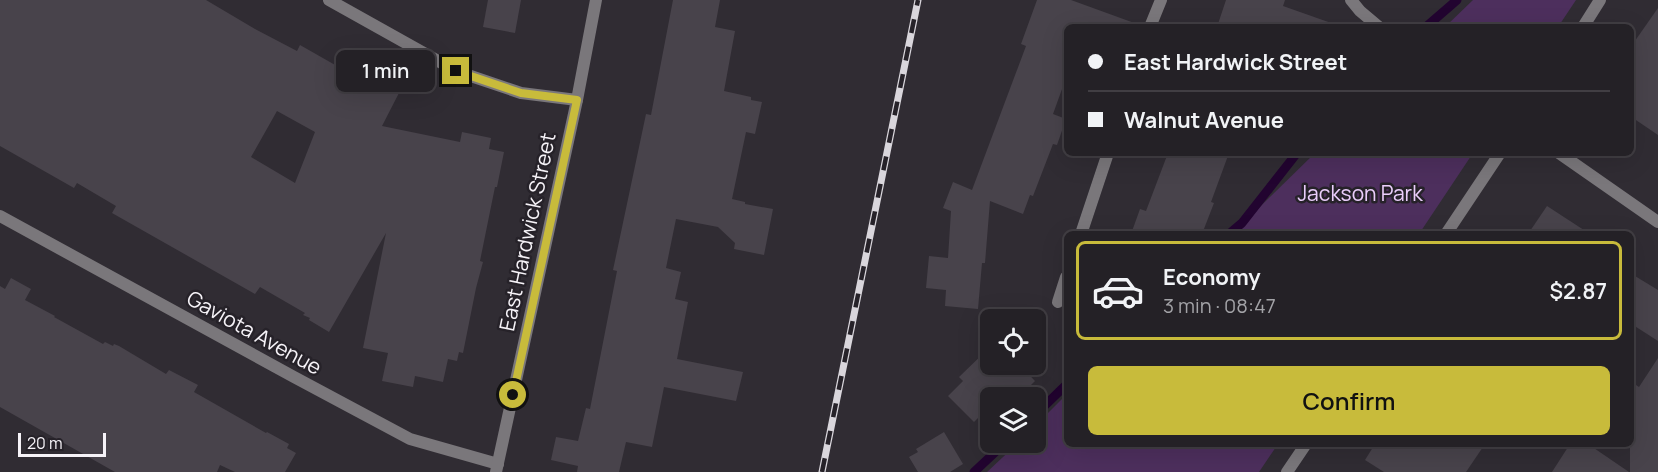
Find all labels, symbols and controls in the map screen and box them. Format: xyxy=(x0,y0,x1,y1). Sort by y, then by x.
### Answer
text: East Hardwick Street xyxy=(1124,47,1347,77)
callout: 1 min xyxy=(336,50,435,92)
text: 1 min xyxy=(362,57,409,84)
route end xyxy=(442,57,469,84)
text: Walnut Avenue xyxy=(1124,105,1284,135)
street label: East Hardwick Street xyxy=(492,130,562,334)
park label: Jackson Park xyxy=(1297,179,1423,207)
text: Economy xyxy=(1163,262,1261,292)
icon: car xyxy=(1091,264,1145,318)
text: $2.87 xyxy=(1550,276,1607,306)
street label: Gaviota Avenue xyxy=(182,283,327,381)
text: 3 min · 08:47 xyxy=(1163,292,1276,319)
map controls xyxy=(980,309,1046,453)
button: locate xyxy=(980,309,1046,375)
button: Confirm xyxy=(1088,366,1610,435)
route start xyxy=(499,381,526,408)
button: layers xyxy=(980,387,1046,453)
scale bar xyxy=(18,430,106,458)
text: 20 m xyxy=(27,432,63,454)

